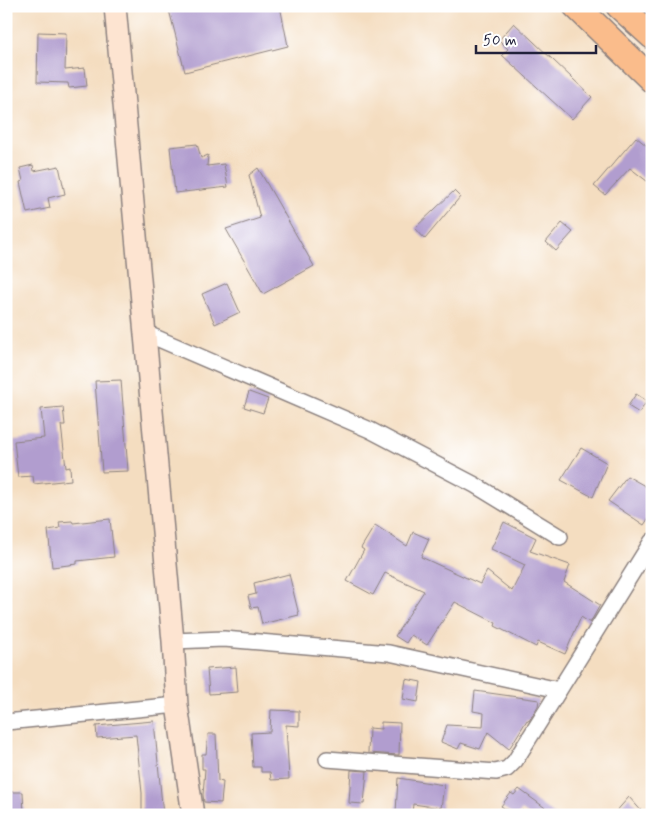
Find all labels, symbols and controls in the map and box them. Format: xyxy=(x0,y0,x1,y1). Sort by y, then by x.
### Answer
scale bar xyxy=(476,22,596,54)
text: 50 m xyxy=(483,31,517,51)

